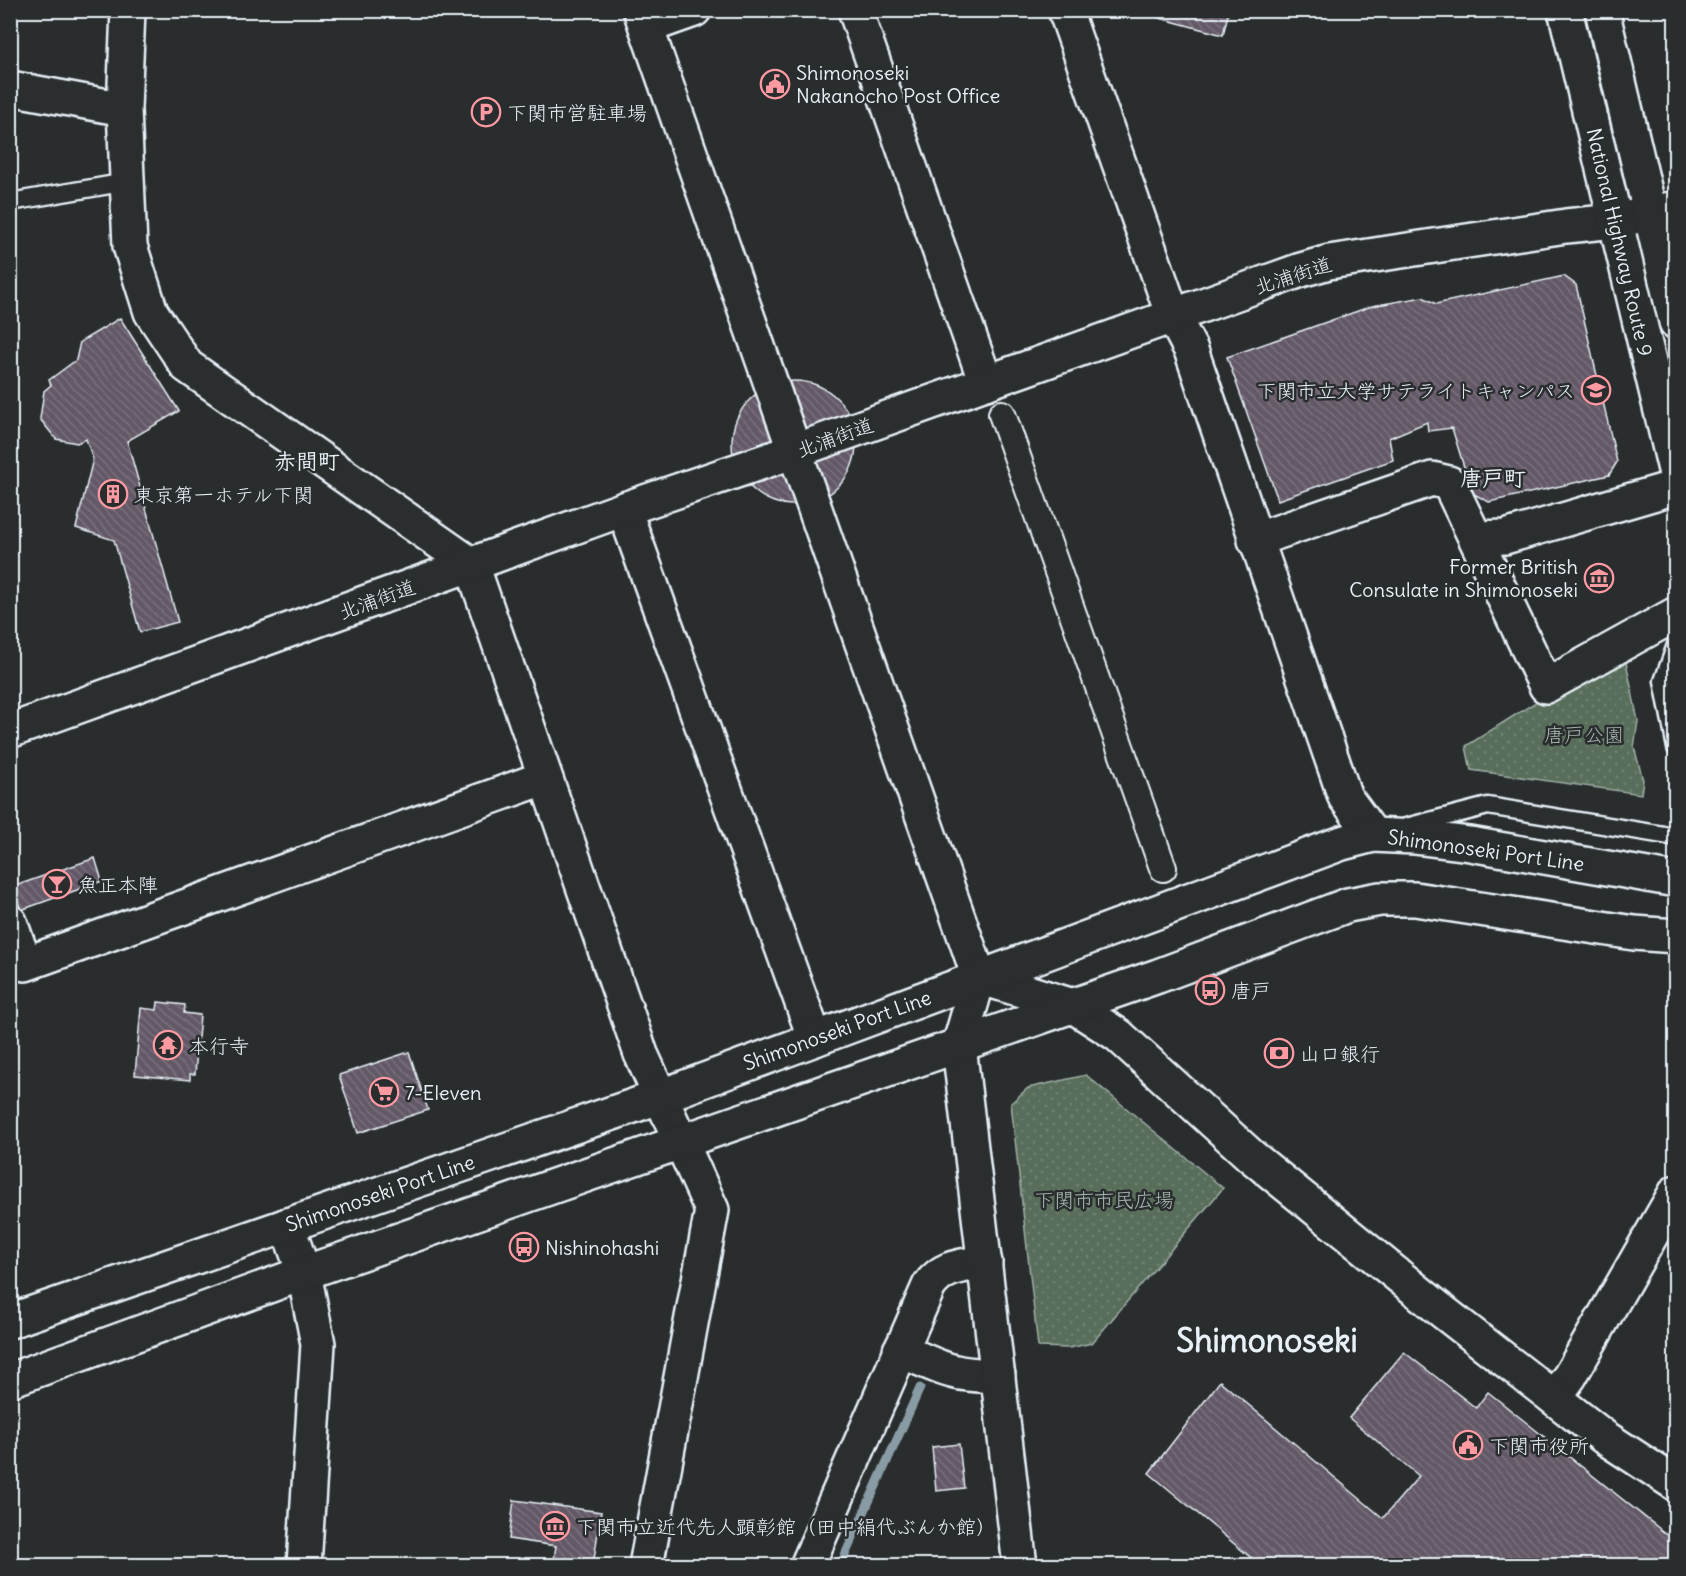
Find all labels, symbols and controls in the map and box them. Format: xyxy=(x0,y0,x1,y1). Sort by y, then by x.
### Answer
place label: Shimonoseki Nakanocho Post Office xyxy=(796,60,1000,108)
public building icon: Shimonoseki Nakanocho Post Office xyxy=(759,68,791,100)
parking icon: 下関市営駐車場 xyxy=(470,96,502,128)
place label: 下関市営駐車場 xyxy=(507,100,647,125)
street label: National Highway Route 9 xyxy=(1582,125,1658,359)
street label: 北浦街道 xyxy=(1251,251,1335,299)
school or university icon: 下関市立大学サテライトキャンパス xyxy=(1580,374,1612,406)
place label: 下関市立大学サテライトキャンパス xyxy=(1257,378,1575,403)
street label: 北浦街道 xyxy=(793,412,877,462)
district label: 赤間町 xyxy=(274,447,340,475)
district label: 唐戸町 xyxy=(1460,464,1526,492)
building icon: 東京第一ホテル下関 xyxy=(97,478,129,510)
place label: 東京第一ホテル下関 xyxy=(134,482,313,507)
place label: Former British Consulate in Shimonoseki xyxy=(1349,554,1578,602)
museum icon: Former British Consulate in Shimonoseki xyxy=(1583,562,1615,594)
street label: 北浦街道 xyxy=(335,574,419,624)
park label: 唐戸公園 xyxy=(1544,722,1624,747)
street label: Shimonoseki Port Line xyxy=(1386,824,1586,876)
bar icon: 魚正本陣 xyxy=(41,868,73,900)
place label: 魚正本陣 xyxy=(78,872,158,897)
bus stop icon: 唐戸 xyxy=(1194,974,1226,1006)
place label: 唐戸 xyxy=(1231,978,1271,1003)
street label: Shimonoseki Port Line xyxy=(740,984,934,1076)
temple icon: 本行寺 xyxy=(152,1029,184,1061)
place label: 本行寺 xyxy=(189,1033,249,1058)
bank icon: 山口銀行 xyxy=(1263,1037,1295,1069)
place label: 山口銀行 xyxy=(1300,1041,1380,1066)
supermarket icon: 7-Eleven xyxy=(368,1076,400,1108)
place label: 7-Eleven xyxy=(405,1080,482,1105)
street label: Shimonoseki Port Line xyxy=(282,1149,478,1237)
park label: 下関市市民広場 xyxy=(1034,1187,1174,1212)
bus stop icon: Nishinohashi xyxy=(508,1231,540,1263)
place label: Nishinohashi xyxy=(545,1235,659,1260)
district label: Shimonoseki xyxy=(1176,1320,1358,1361)
public building icon: 下関市役所 xyxy=(1452,1429,1484,1461)
place label: 下関市役所 xyxy=(1489,1433,1589,1458)
museum icon: 下関市立近代先人顕彰館（田中絹代ぶんか館） xyxy=(539,1510,571,1542)
place label: 下関市立近代先人顕彰館（田中絹代ぶんか館） xyxy=(576,1514,996,1539)

